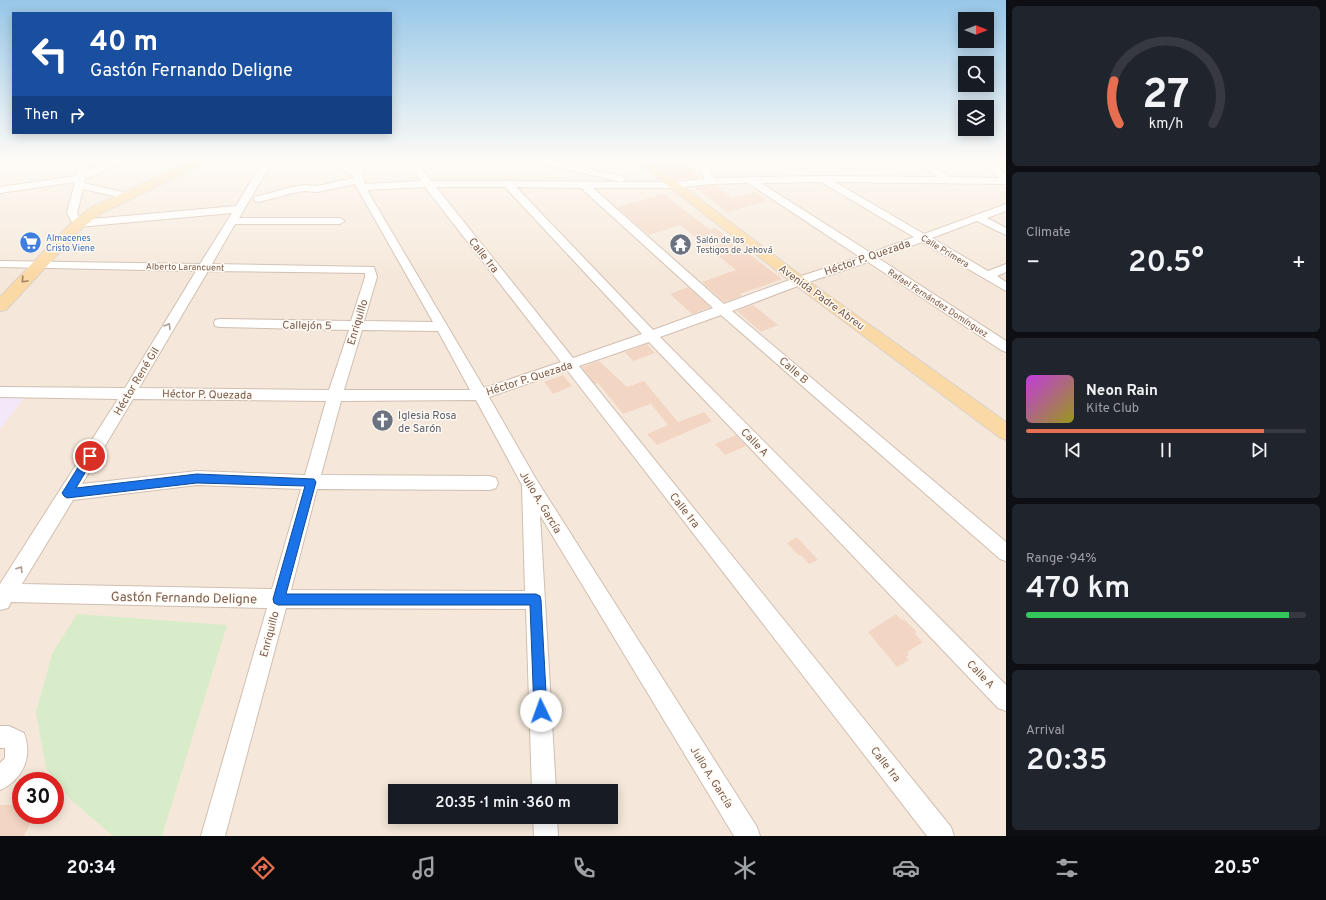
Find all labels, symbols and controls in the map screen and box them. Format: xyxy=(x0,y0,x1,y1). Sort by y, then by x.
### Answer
north arrow xyxy=(958,12,994,48)
map controls xyxy=(958,12,994,136)
text: 40 m xyxy=(90,25,158,61)
icon: left xyxy=(24,28,76,80)
button: search xyxy=(958,56,994,92)
text: Gastón Fernando Deligne xyxy=(90,60,293,83)
text: 27 xyxy=(1142,70,1190,123)
button: layers xyxy=(958,100,994,136)
icon: right xyxy=(66,104,88,126)
text: Then xyxy=(24,106,58,125)
text: km/h xyxy=(1149,115,1183,133)
text: Climate xyxy=(1026,225,1071,241)
supermarket icon: Almacenes Cristo Viene xyxy=(18,230,44,256)
temple icon: Salón de los Testigos de Jehová xyxy=(668,232,694,258)
place label: Almacenes Cristo Viene xyxy=(46,233,95,254)
street label: Calle Primera xyxy=(919,233,971,270)
street label: Calle 1ra xyxy=(465,235,502,276)
place label: Salón de los Testigos de Jehová xyxy=(696,235,773,256)
street label: Héctor P. Quezada xyxy=(822,237,912,279)
text: 20.5° xyxy=(1128,245,1204,282)
text: − xyxy=(1026,250,1040,277)
text: + xyxy=(1292,250,1306,277)
street label: Alberto Larancuent xyxy=(146,261,224,274)
street label: Avenida Padre Abreu xyxy=(776,262,867,334)
street label: Rafael Fernández Domínguez xyxy=(885,267,990,340)
one-way arrow xyxy=(22,275,29,283)
street label: Enriquillo xyxy=(344,298,372,347)
street label: Callejón 5 xyxy=(282,319,332,333)
one-way arrow xyxy=(164,323,171,330)
street label: Héctor René Gil xyxy=(111,345,163,418)
street label: Calle B xyxy=(776,354,811,387)
street label: Héctor P. Quezada xyxy=(484,358,574,400)
text: Neon Rain xyxy=(1086,382,1158,401)
street label: Héctor P. Quezada xyxy=(162,387,252,403)
text: Kite Club xyxy=(1086,401,1139,417)
church icon: Iglesia Rosa de Sarón xyxy=(369,408,395,434)
place label: Iglesia Rosa de Sarón xyxy=(398,409,456,436)
street label: Calle A xyxy=(737,426,771,460)
pin xyxy=(73,439,107,473)
icon: previous xyxy=(1062,439,1084,461)
icon: pause xyxy=(1155,439,1177,461)
icon: next xyxy=(1248,439,1270,461)
icon: arrive xyxy=(79,445,101,467)
street label: Julio A. García xyxy=(516,469,564,536)
street label: Calle 1ra xyxy=(666,490,703,531)
text: Range · 94% xyxy=(1026,551,1097,567)
one-way arrow xyxy=(16,566,23,573)
text: 470 km xyxy=(1026,571,1130,608)
street label: Gastón Fernando Deligne xyxy=(111,590,257,608)
street label: Enriquillo xyxy=(257,610,283,659)
street label: Calle A xyxy=(963,658,997,692)
position arrow xyxy=(520,690,562,732)
text: Arrival xyxy=(1026,723,1065,739)
text: 20:35 xyxy=(1026,743,1107,780)
street label: Julio A. García xyxy=(687,744,736,811)
street label: Calle 1ra xyxy=(867,744,904,785)
speed limit sign: 30 xyxy=(12,772,64,824)
text: 20:35 · 1 min · 360 m xyxy=(435,794,571,813)
icon: directions xyxy=(249,854,277,882)
icon: music xyxy=(410,854,438,882)
icon: phone xyxy=(570,854,598,882)
icon: climate xyxy=(731,854,759,882)
icon: car xyxy=(892,854,920,882)
icon: filters xyxy=(1053,854,1081,882)
text: 20:34 xyxy=(66,857,116,880)
text: 20.5° xyxy=(1214,857,1259,880)

